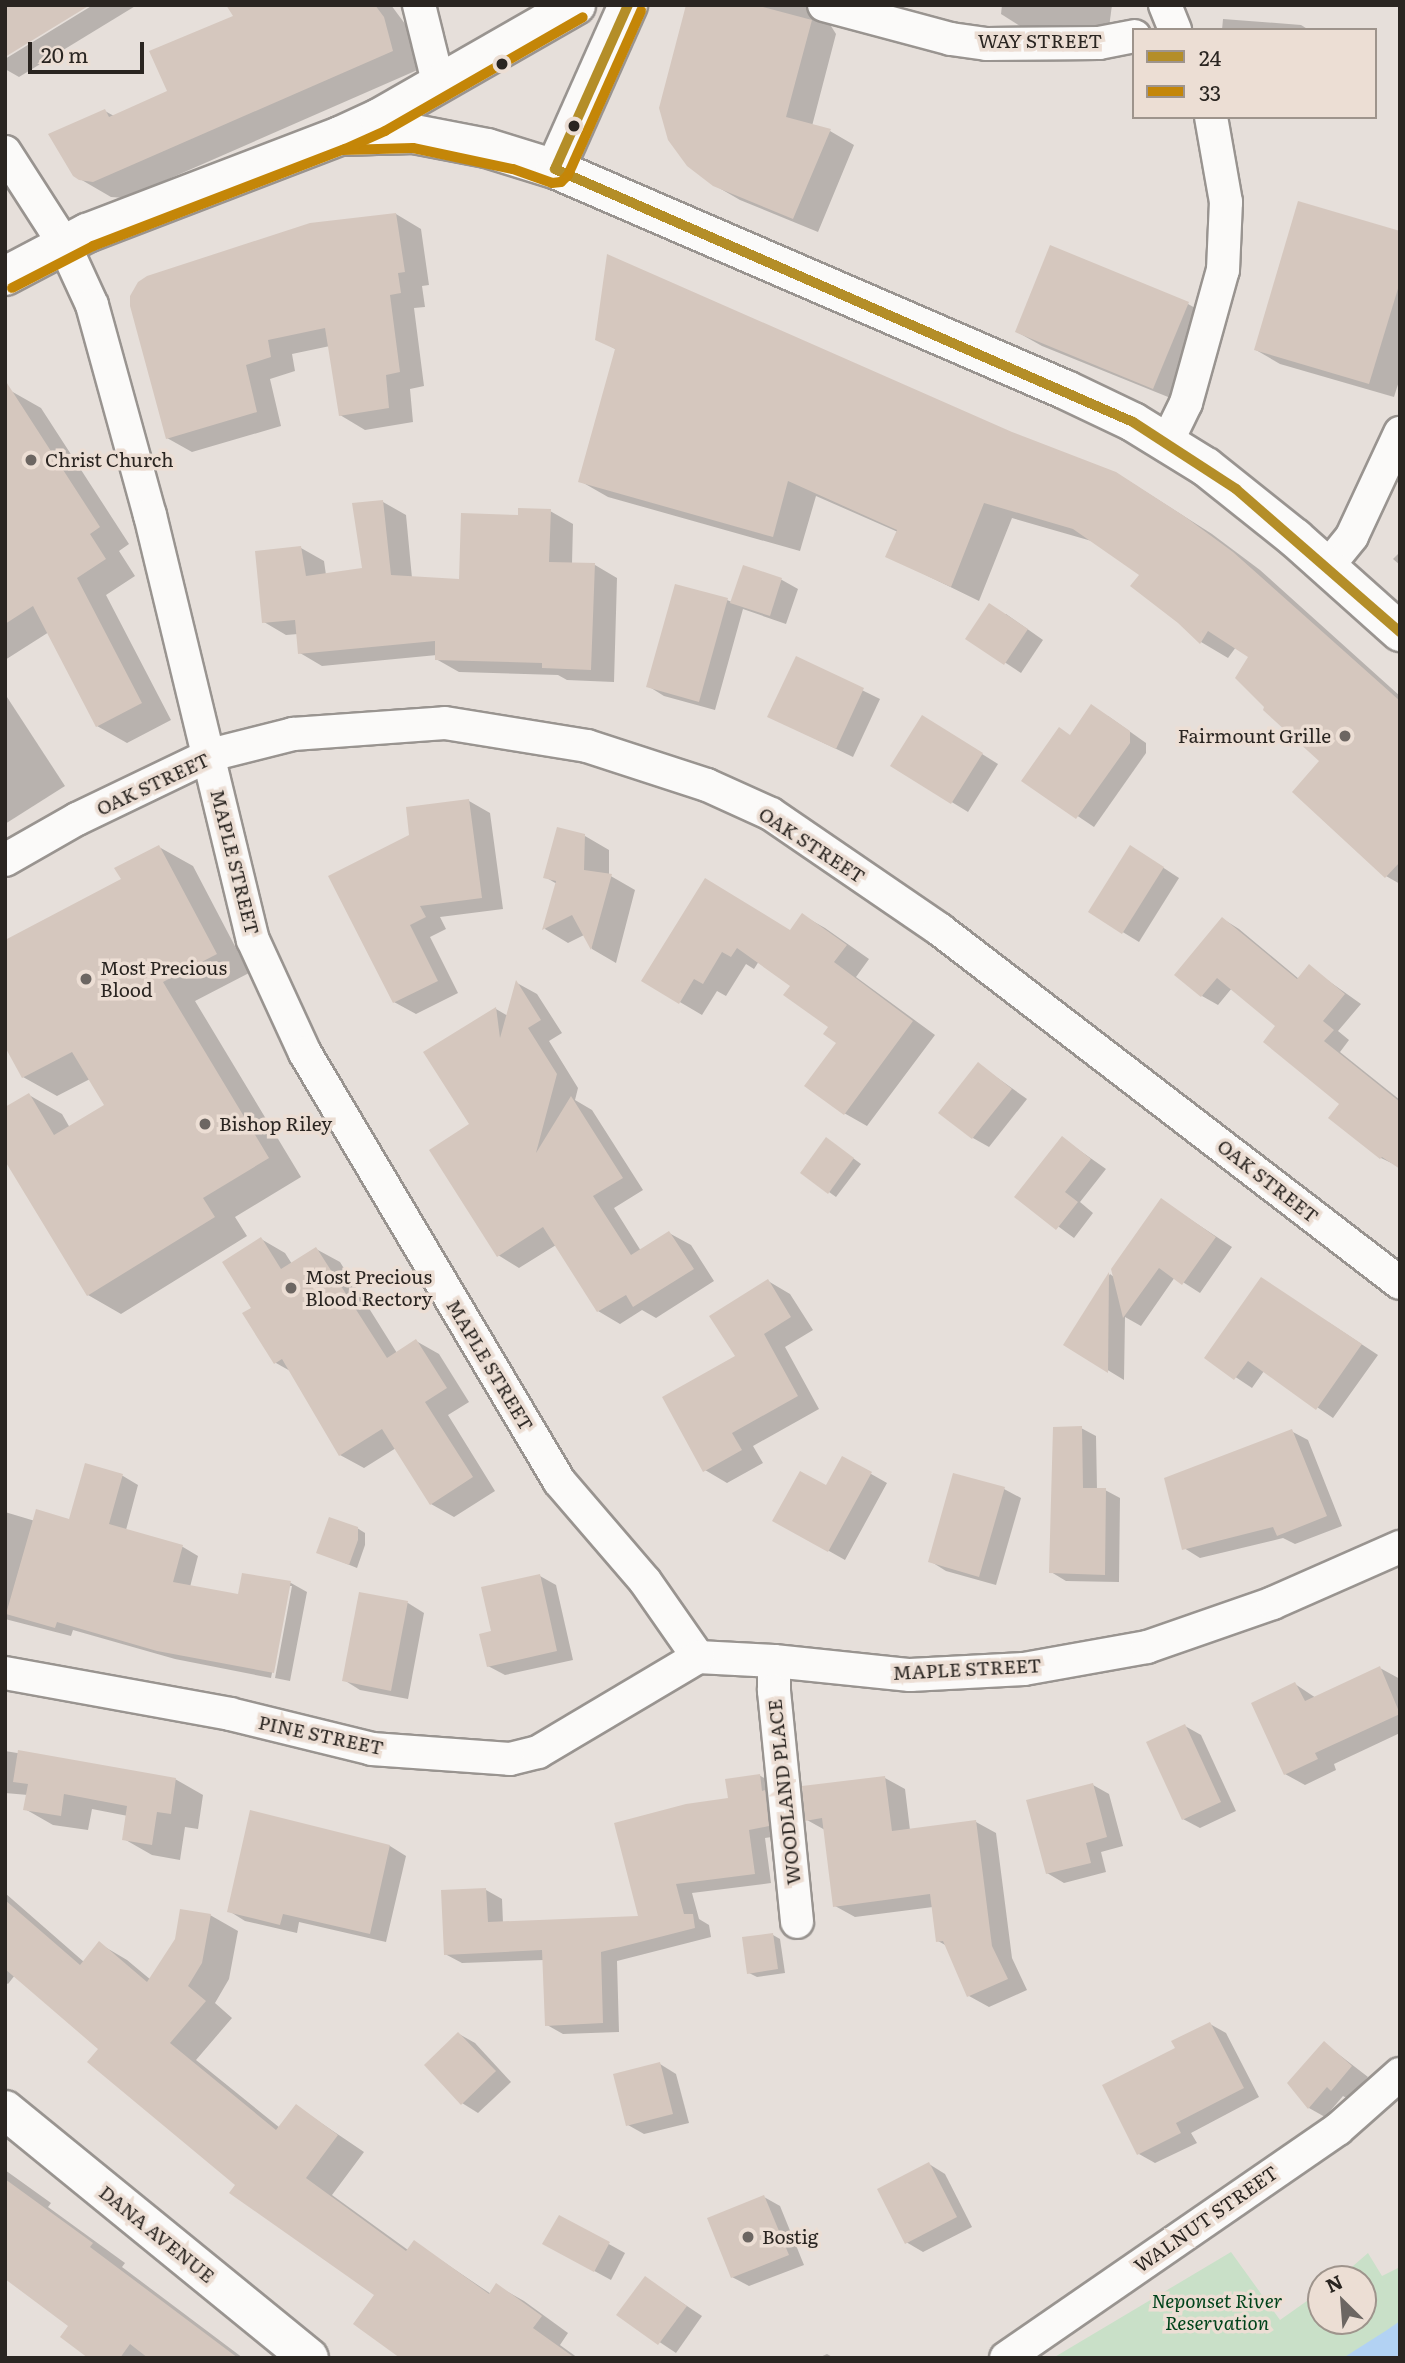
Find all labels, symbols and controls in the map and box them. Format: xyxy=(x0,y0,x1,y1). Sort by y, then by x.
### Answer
scale bar xyxy=(32,28,147,72)
legend xyxy=(1132,28,1377,119)
street label: WAY STREET xyxy=(978,30,1102,52)
text: 20 m xyxy=(41,38,88,69)
text: 24 xyxy=(1199,41,1221,72)
unlabelled marker xyxy=(495,57,509,71)
text: 33 xyxy=(1199,76,1221,107)
unlabelled marker xyxy=(567,119,581,133)
place label: Christ Church xyxy=(45,449,174,471)
marker: Christ Church xyxy=(23,452,39,468)
place label: Fairmount Grille xyxy=(1178,725,1331,747)
marker: Fairmount Grille xyxy=(1337,728,1353,744)
street label: OAK STREET xyxy=(93,748,213,820)
street label: MAPLE STREET xyxy=(206,787,264,937)
street label: OAK STREET xyxy=(755,802,869,888)
place label: Most Precious Blood xyxy=(100,957,227,1001)
marker: Most Precious Blood xyxy=(78,971,94,987)
place label: Bishop Riley xyxy=(219,1113,332,1135)
marker: Bishop Riley xyxy=(197,1116,213,1132)
street label: OAK STREET xyxy=(1213,1134,1323,1228)
place label: Most Precious Blood Rectory xyxy=(305,1266,432,1310)
marker: Most Precious Blood Rectory xyxy=(283,1280,299,1296)
street label: MAPLE STREET xyxy=(442,1295,538,1435)
street label: MAPLE STREET xyxy=(892,1654,1042,1684)
street label: WOODLAND PLACE xyxy=(763,1698,805,1886)
street label: PINE STREET xyxy=(256,1711,386,1759)
street label: WALNUT STREET xyxy=(1130,2161,1282,2277)
street label: DANA AVENUE xyxy=(95,2181,219,2287)
place label: Bostig xyxy=(762,2226,818,2248)
marker: Bostig xyxy=(740,2229,756,2245)
north arrow xyxy=(1307,2265,1377,2335)
text: N xyxy=(1321,2267,1347,2299)
park label: Neponset River Reservation xyxy=(1151,2290,1283,2334)

